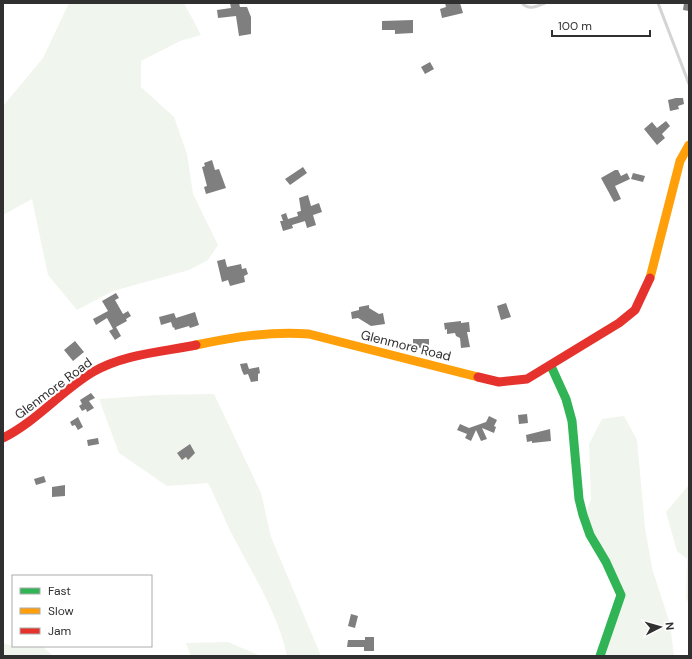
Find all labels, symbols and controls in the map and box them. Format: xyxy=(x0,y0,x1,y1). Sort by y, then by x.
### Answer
scale bar xyxy=(552,12,650,38)
text: 100 m xyxy=(558,18,592,34)
street label: Glenmore Road xyxy=(359,326,453,365)
street label: Glenmore Road xyxy=(11,354,95,423)
legend xyxy=(12,575,152,647)
text: Fast xyxy=(48,583,71,599)
text: Slow xyxy=(48,603,74,619)
north arrow xyxy=(640,607,680,647)
text: N xyxy=(663,621,677,631)
text: Jam xyxy=(48,623,71,639)

